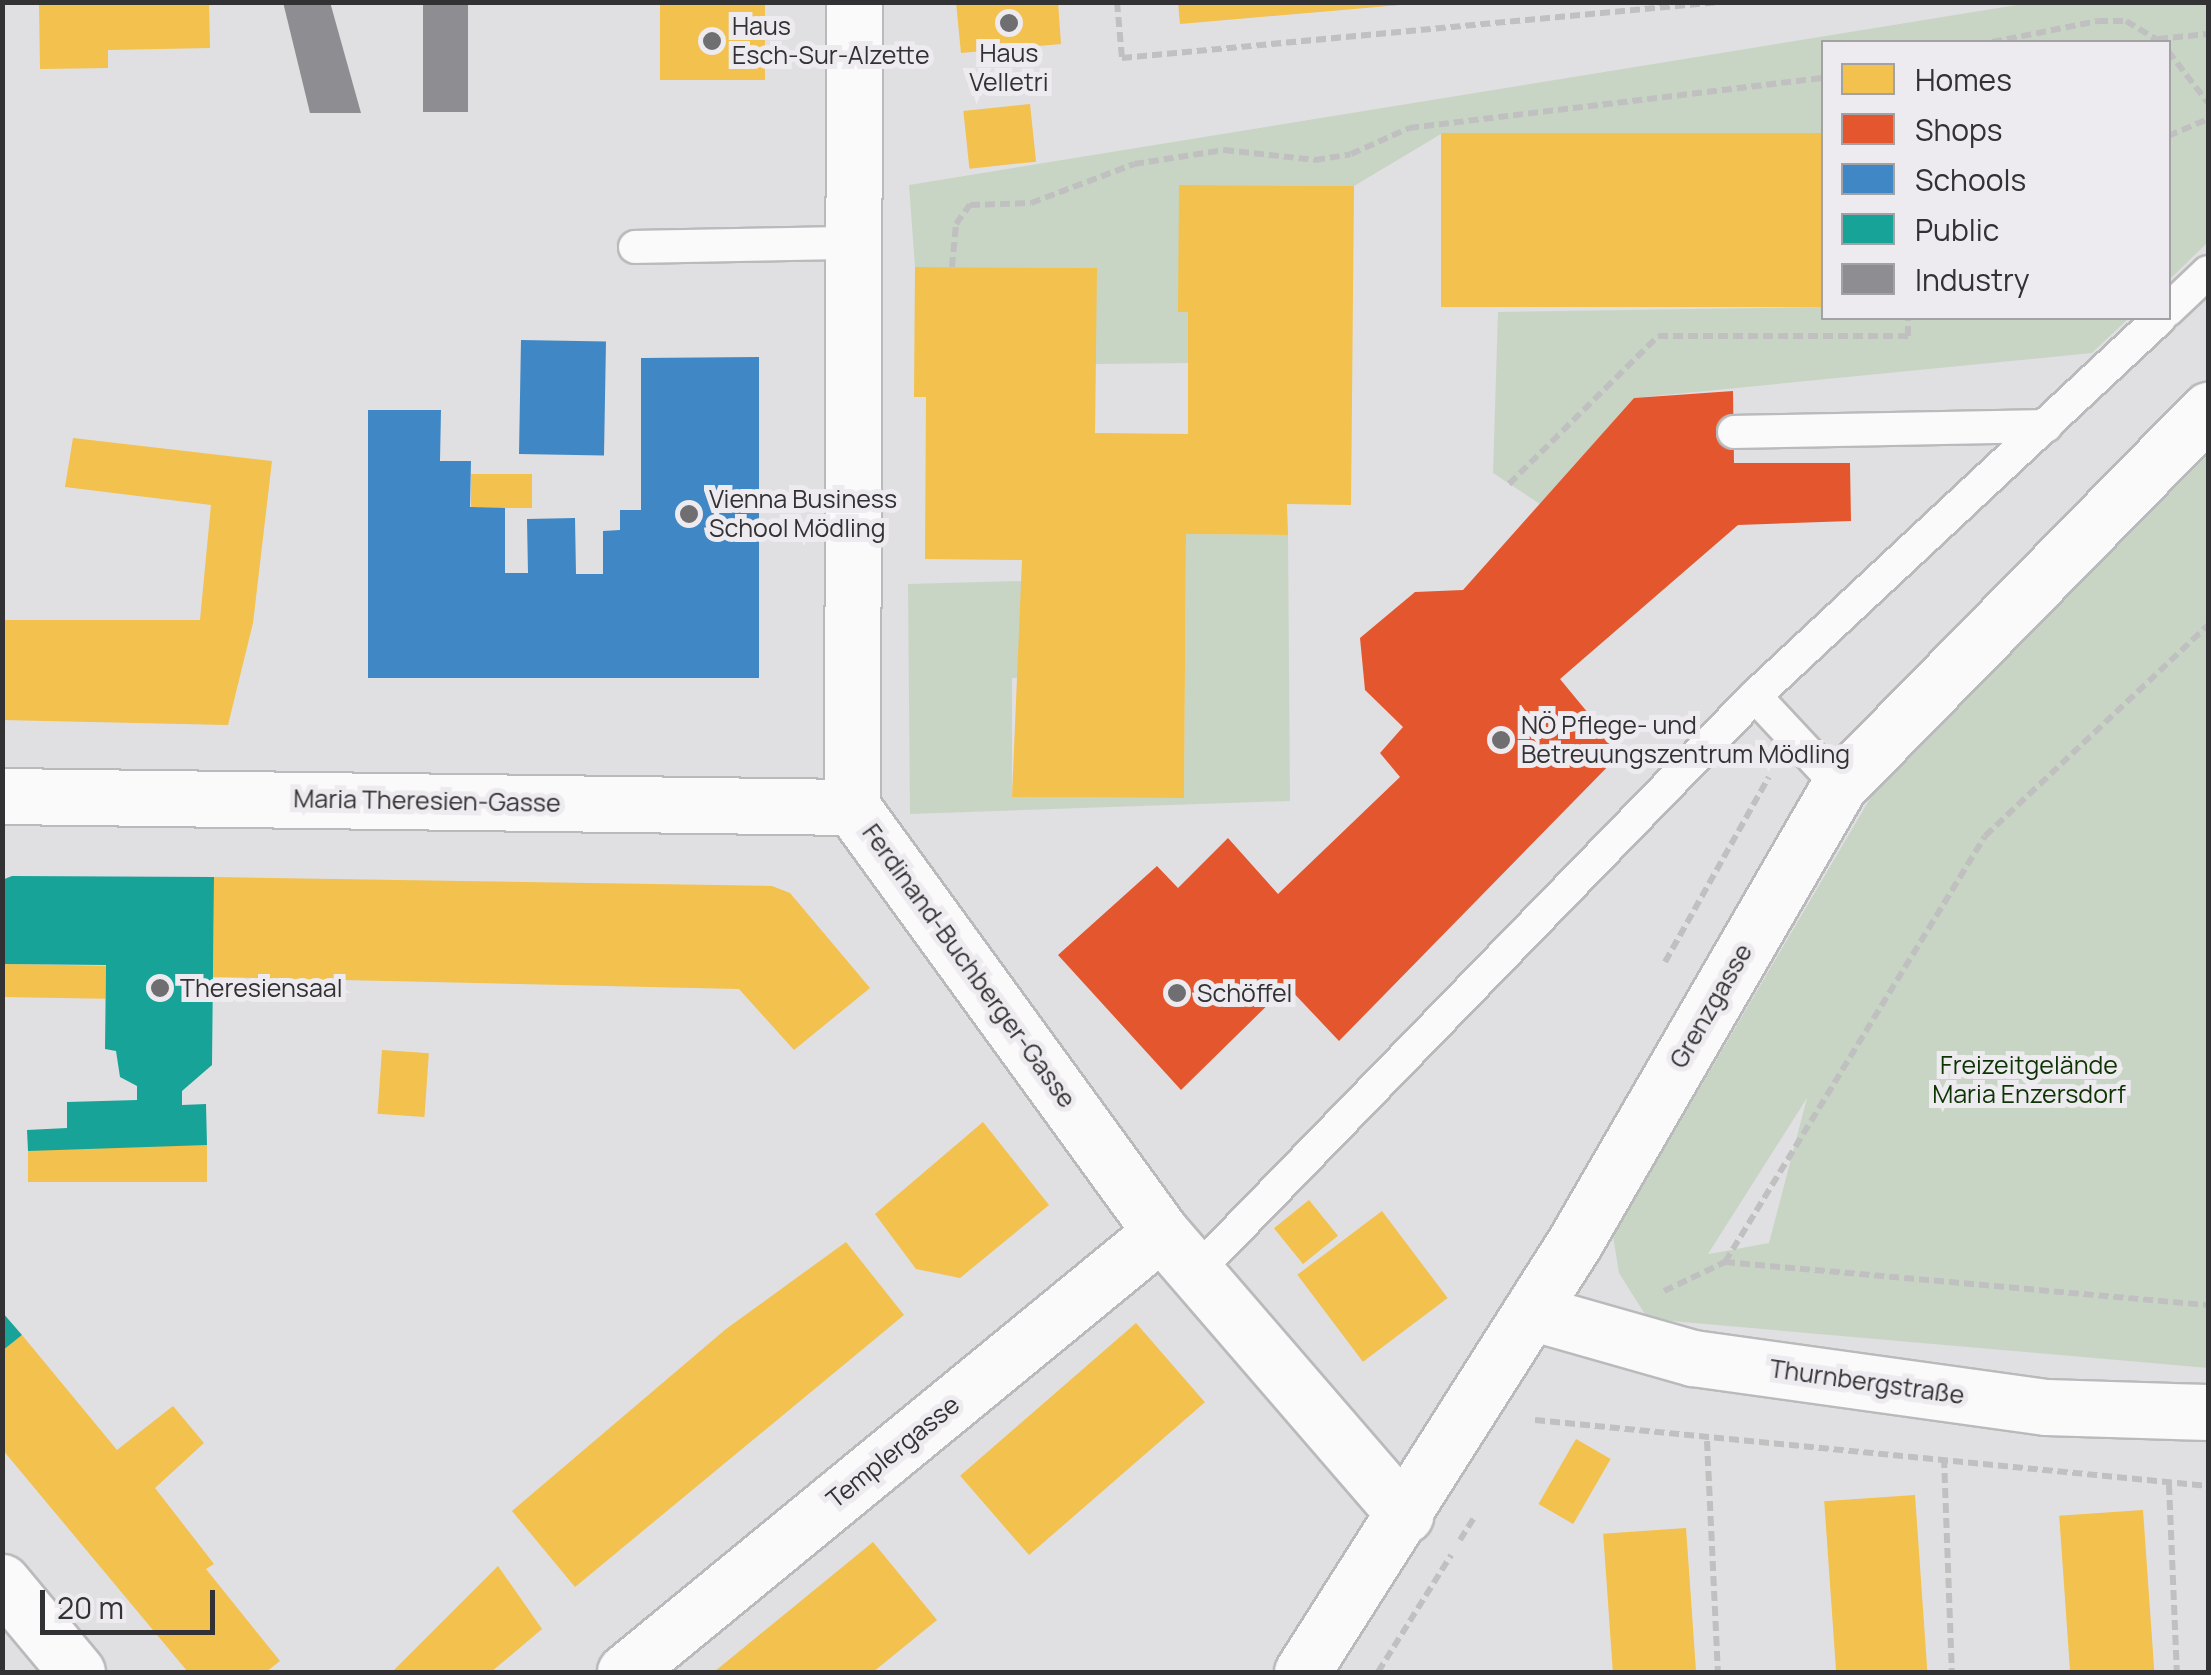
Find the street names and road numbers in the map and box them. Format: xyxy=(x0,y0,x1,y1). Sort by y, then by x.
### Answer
street label: Maria Theresien-Gasse xyxy=(293,784,561,818)
street label: Ferdinand-Buchberger-Gasse xyxy=(856,818,1082,1114)
street label: Grenzgasse xyxy=(1663,939,1759,1073)
street label: Thurnbergstraße xyxy=(1768,1353,1966,1411)
street label: Templergasse xyxy=(821,1389,965,1515)

